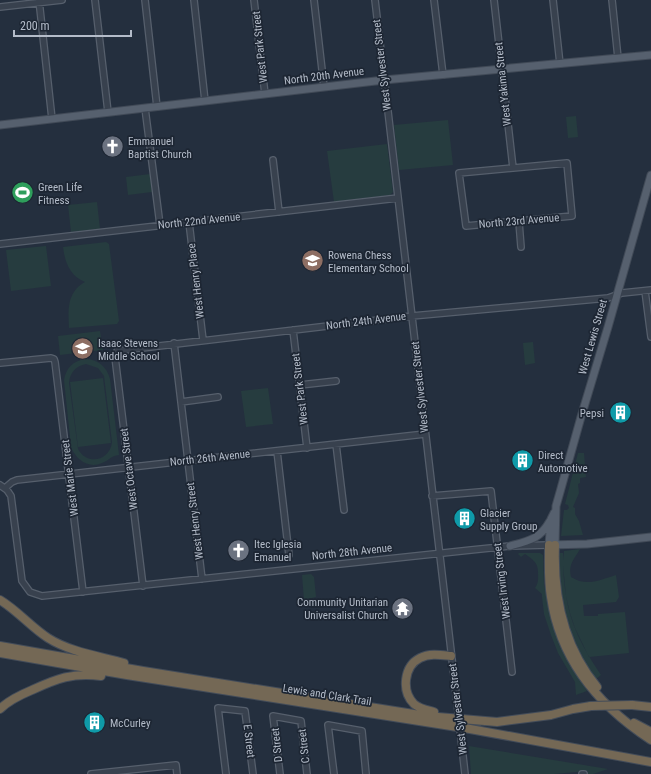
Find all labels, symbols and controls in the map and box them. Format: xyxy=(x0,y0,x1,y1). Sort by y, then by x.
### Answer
street label: West Park Street xyxy=(250,10,270,84)
scale bar xyxy=(14,12,131,38)
text: 200 m xyxy=(20,19,50,33)
street label: West Sylvester Street xyxy=(370,19,394,111)
street label: West Yakima Street xyxy=(492,41,514,127)
street label: North 20th Avenue xyxy=(283,65,365,87)
church icon: Emmanuel Baptist Church xyxy=(100,134,126,160)
place label: Emmanuel Baptist Church xyxy=(128,135,192,161)
sports icon: Green Life Fitness xyxy=(10,180,36,206)
place label: Green Life Fitness xyxy=(38,181,82,207)
street label: North 22nd Avenue xyxy=(157,210,241,232)
street label: North 23rd Avenue xyxy=(478,211,560,231)
street label: West Henry Place xyxy=(185,242,207,320)
school or university icon: Rowena Chess Elementary School xyxy=(300,248,326,274)
place label: Rowena Chess Elementary School xyxy=(328,249,409,275)
street label: West Lewis Street xyxy=(576,298,610,376)
street label: North 24th Avenue xyxy=(325,310,407,332)
school or university icon: Isaac Stevens Middle School xyxy=(70,336,96,362)
place label: Isaac Stevens Middle School xyxy=(98,337,160,363)
street label: West Sylvester Street xyxy=(409,341,431,433)
street label: West Park Street xyxy=(289,352,311,426)
building icon: Pepsi xyxy=(607,400,633,426)
place label: Pepsi xyxy=(580,407,604,420)
street label: West Octave Street xyxy=(118,427,140,511)
street label: West Marie Street xyxy=(59,439,81,517)
street label: North 26th Avenue xyxy=(169,447,251,469)
building icon: Direct Automotive xyxy=(510,448,536,474)
place label: Direct Automotive xyxy=(538,449,588,475)
street label: West Henry Street xyxy=(184,482,206,560)
building icon: Glacier Supply Group xyxy=(451,506,477,532)
place label: Glacier Supply Group xyxy=(480,507,538,533)
church icon: Itec Iglesia Emanuel xyxy=(225,537,251,563)
place label: Itec Iglesia Emanuel xyxy=(254,538,301,564)
street label: North 28th Avenue xyxy=(311,541,393,563)
street label: West Irving Street xyxy=(491,542,513,620)
temple icon: Community Unitarian Universalist Church xyxy=(390,595,416,621)
place label: Community Unitarian Universalist Church xyxy=(297,596,388,622)
street label: West Sylvester Street xyxy=(446,663,470,755)
street label: Lewis and Clark Trail xyxy=(282,682,372,708)
building icon: McCurley xyxy=(81,710,107,736)
place label: McCurley xyxy=(110,717,151,730)
street label: E Street xyxy=(240,723,258,759)
street label: D Street xyxy=(269,727,285,763)
street label: C Street xyxy=(295,728,313,764)

